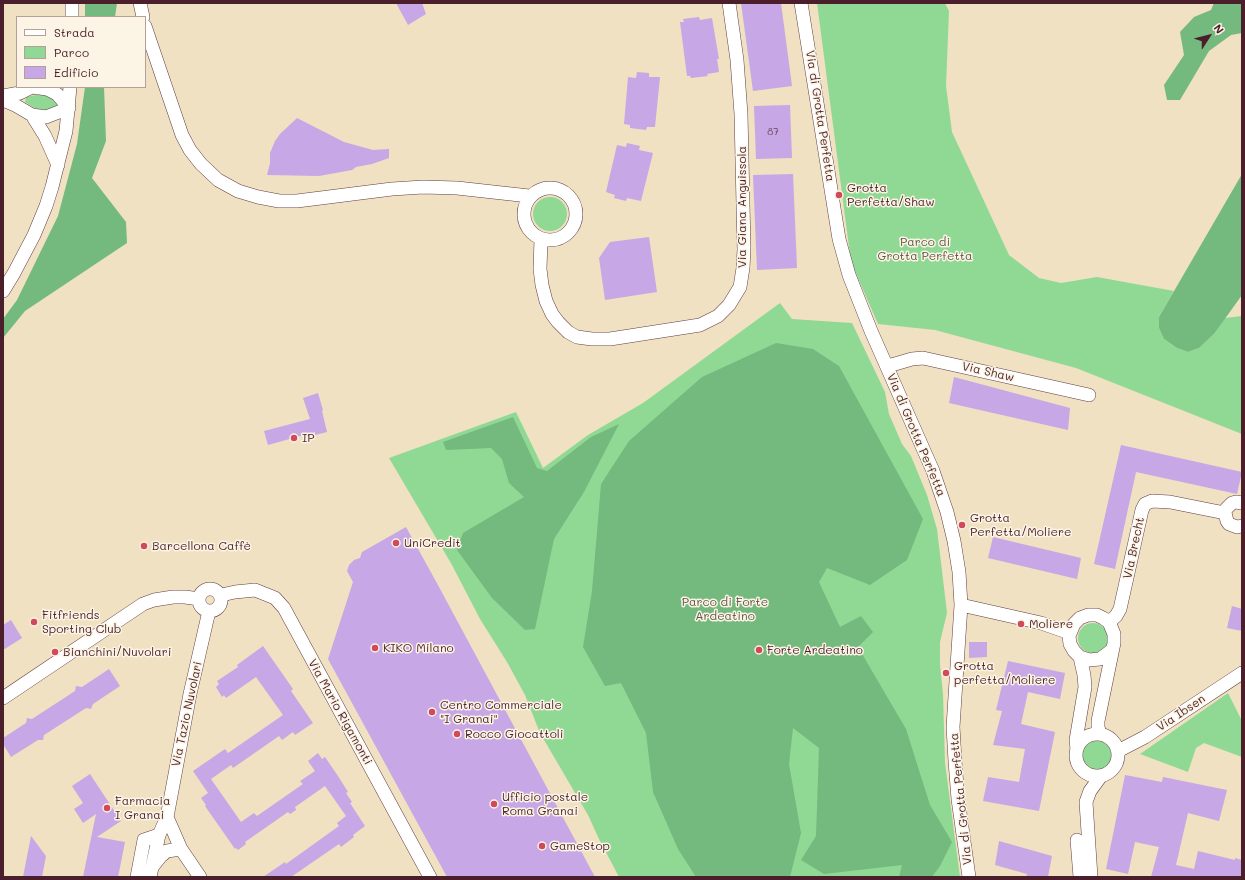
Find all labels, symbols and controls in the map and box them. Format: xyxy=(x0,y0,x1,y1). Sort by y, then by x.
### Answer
legend xyxy=(16,16,146,88)
north arrow xyxy=(1189,16,1229,56)
text: N xyxy=(1211,21,1228,36)
text: Strada xyxy=(54,24,95,40)
text: Parco xyxy=(54,44,89,60)
street label: Via di Grotta Perfetta xyxy=(803,49,837,183)
text: Edificio xyxy=(54,64,98,80)
house number: 87 xyxy=(767,126,779,138)
street label: Via Giana Anguissola xyxy=(735,146,749,268)
place label: Grotta Perfetta/Shaw xyxy=(847,181,935,209)
marker: Grotta Perfetta/Shaw xyxy=(834,190,844,200)
park label: Parco di Grotta Perfetta xyxy=(878,235,972,263)
street label: Via Shaw xyxy=(961,359,1015,385)
street label: Via di Grotta Perfetta xyxy=(883,371,949,499)
place label: IP xyxy=(302,431,315,445)
marker: IP xyxy=(289,433,299,443)
place label: Grotta Perfetta/Moliere xyxy=(970,511,1071,539)
street label: Via Brecht xyxy=(1120,516,1148,580)
marker: Grotta Perfetta/Moliere xyxy=(957,520,967,530)
place label: UniCredit xyxy=(404,536,461,550)
marker: UniCredit xyxy=(391,538,401,548)
place label: Barcellona Caffè xyxy=(152,539,251,553)
marker: Barcellona Caffè xyxy=(139,541,149,551)
park label: Parco di Forte Ardeatino xyxy=(682,595,768,623)
place label: Fitfriends Sporting Club xyxy=(42,608,121,636)
marker: Fitfriends Sporting Club xyxy=(29,617,39,627)
place label: Moliere xyxy=(1029,617,1073,631)
marker: Moliere xyxy=(1016,619,1026,629)
place label: KIKO Milano xyxy=(383,641,454,655)
marker: KIKO Milano xyxy=(370,643,380,653)
place label: Forte Ardeatino xyxy=(767,643,863,657)
place label: Bianchini/Nuvolari xyxy=(63,645,171,659)
marker: Forte Ardeatino xyxy=(754,645,764,655)
marker: Bianchini/Nuvolari xyxy=(50,647,60,657)
street label: Via Mario Rigamonti xyxy=(305,657,375,767)
place label: Grotta perfetta/Moliere xyxy=(954,659,1056,687)
street label: Via Tazio Nuvolari xyxy=(169,660,205,768)
marker: Grotta perfetta/Moliere xyxy=(941,668,951,678)
street label: Via Ibsen xyxy=(1154,692,1208,734)
place label: Centro Commerciale "I Granai" xyxy=(440,698,562,726)
marker: Centro Commerciale "I Granai" xyxy=(427,707,437,717)
place label: Rocco Giocattoli xyxy=(465,727,563,741)
marker: Rocco Giocattoli xyxy=(452,729,462,739)
street label: Via di Grotta Perfetta xyxy=(947,732,975,866)
place label: Ufficio postale Roma Granai xyxy=(502,790,588,818)
place label: Farmacia I Granai xyxy=(115,794,170,822)
marker: Ufficio postale Roma Granai xyxy=(489,799,499,809)
marker: Farmacia I Granai xyxy=(102,803,112,813)
place label: GameStop xyxy=(550,839,610,853)
marker: GameStop xyxy=(537,841,547,851)

